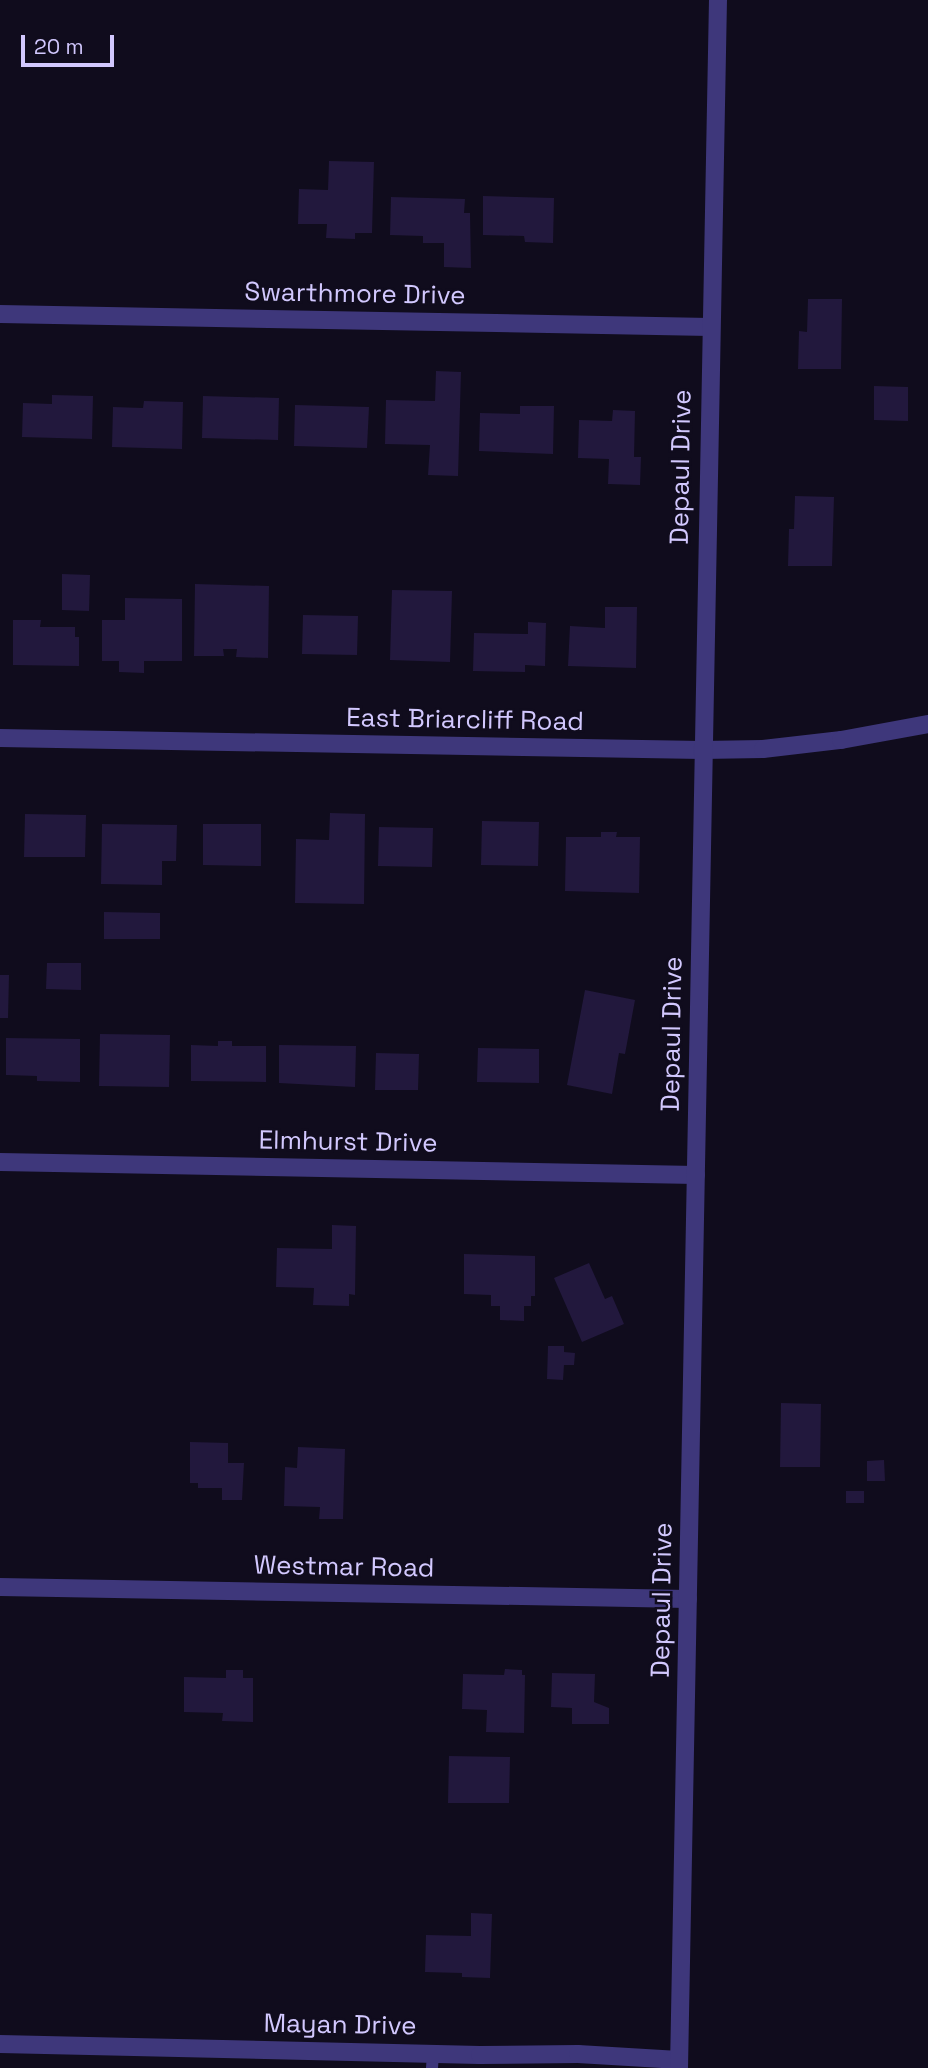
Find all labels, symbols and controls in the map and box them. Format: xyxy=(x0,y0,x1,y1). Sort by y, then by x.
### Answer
scale bar xyxy=(24,21,117,65)
text: 20 m xyxy=(34,33,84,60)
street label: Swarthmore Drive xyxy=(244,276,466,312)
street label: Depaul Drive xyxy=(664,389,698,545)
street label: East Briarcliff Road xyxy=(346,702,584,738)
street label: Depaul Drive xyxy=(655,956,689,1112)
street label: Elmhurst Drive xyxy=(258,1125,438,1159)
street label: Depaul Drive xyxy=(645,1522,679,1678)
street label: Westmar Road xyxy=(253,1550,435,1584)
street label: Mayan Drive xyxy=(263,2008,417,2042)

